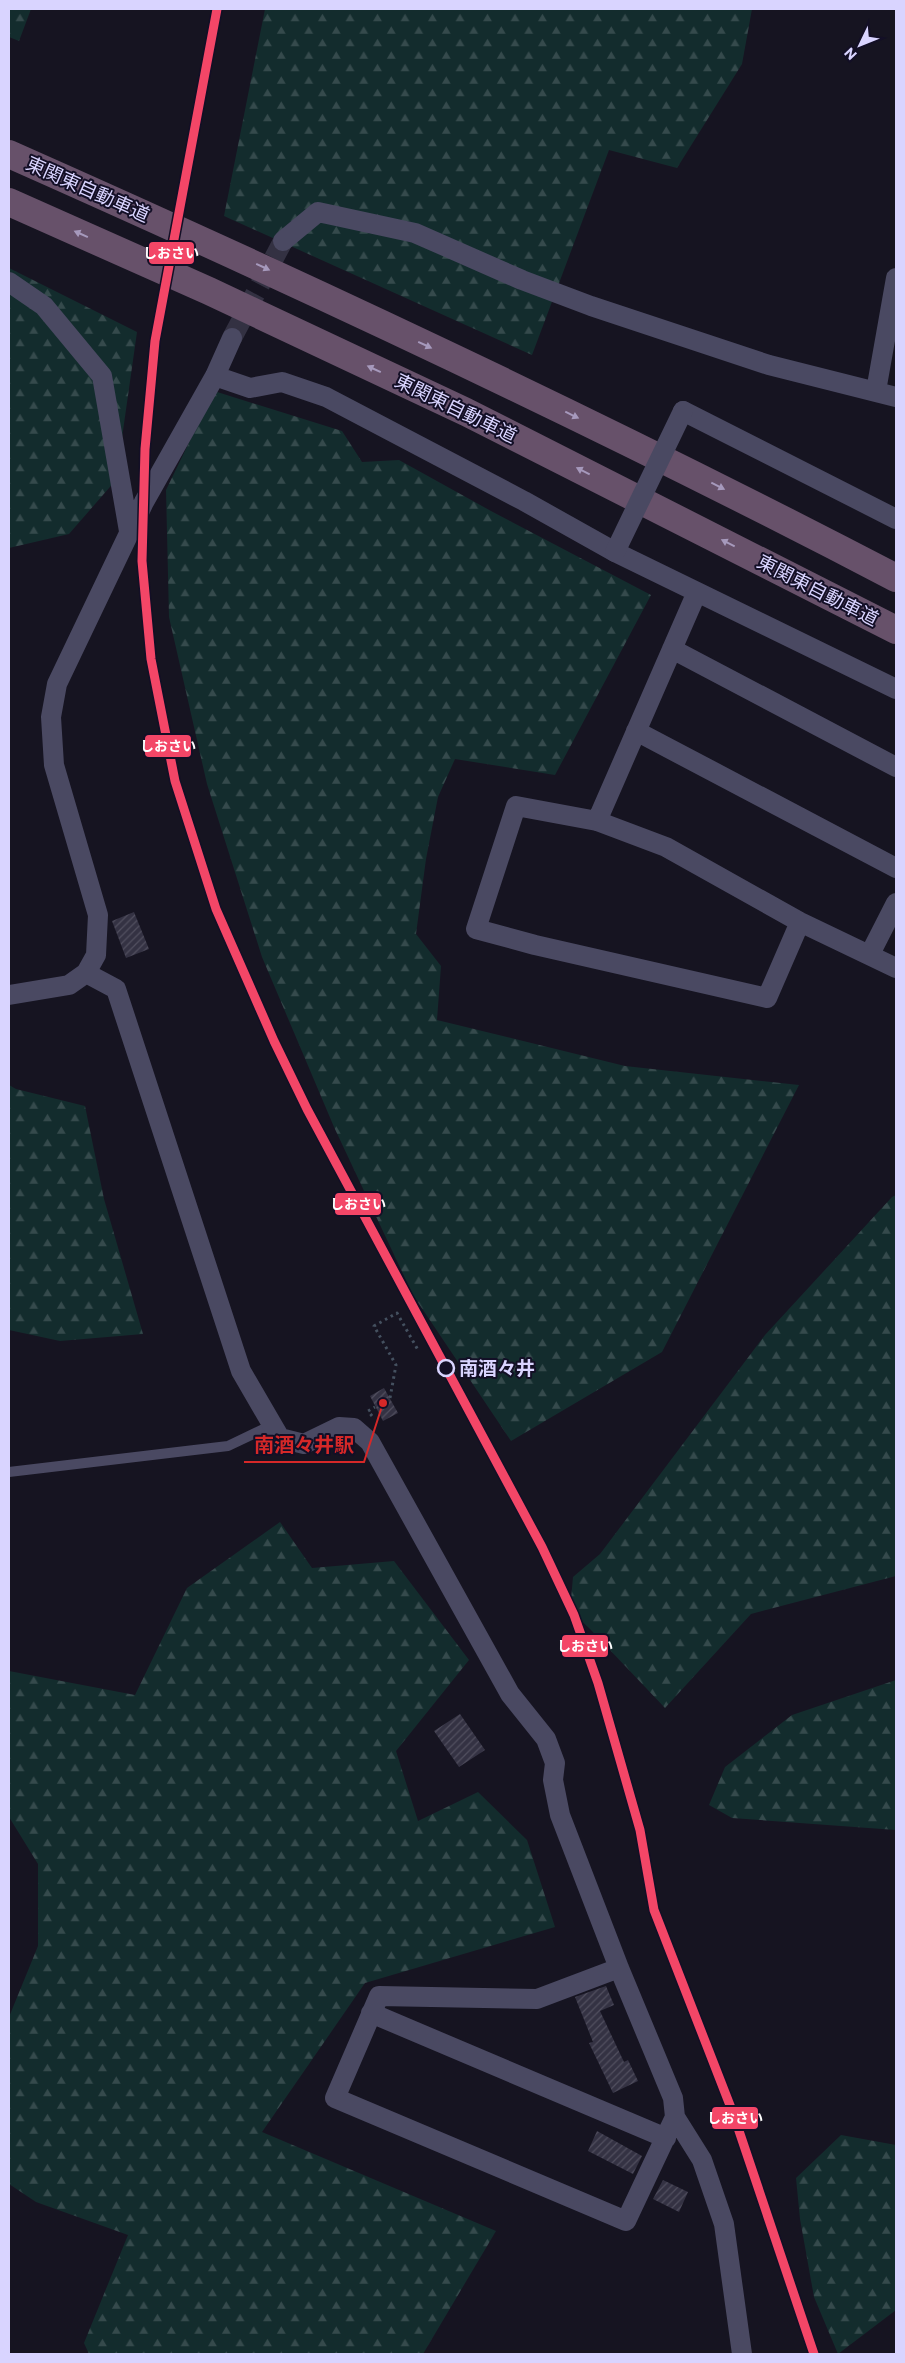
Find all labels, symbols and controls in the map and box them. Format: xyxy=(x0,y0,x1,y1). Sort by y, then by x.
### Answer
north arrow xyxy=(835,20,885,70)
text: N xyxy=(840,45,860,64)
street label: 東関東自動車道 xyxy=(23,151,154,226)
one-way arrow xyxy=(74,230,88,238)
line badge: しおさい xyxy=(148,241,195,265)
text: しおさい xyxy=(143,244,199,261)
one-way arrow xyxy=(256,264,270,272)
one-way arrow xyxy=(418,341,432,349)
one-way arrow xyxy=(367,364,381,372)
street label: 東関東自動車道 xyxy=(391,368,521,447)
one-way arrow xyxy=(565,411,579,419)
one-way arrow xyxy=(576,467,590,475)
one-way arrow xyxy=(711,482,725,490)
one-way arrow xyxy=(721,539,735,547)
street label: 東関東自動車道 xyxy=(754,549,883,630)
line badge: しおさい xyxy=(144,734,192,758)
text: しおさい xyxy=(140,737,196,754)
line badge: しおさい xyxy=(334,1192,382,1216)
text: しおさい xyxy=(330,1195,386,1212)
place label: 南酒々井 xyxy=(459,1356,535,1379)
marker: 南酒々井 xyxy=(437,1359,455,1377)
callout: 南酒々井駅 xyxy=(244,1427,364,1462)
text: 南酒々井駅 xyxy=(254,1432,354,1456)
line badge: しおさい xyxy=(561,1634,609,1658)
text: しおさい xyxy=(557,1637,613,1654)
line badge: しおさい xyxy=(711,2106,759,2130)
text: しおさい xyxy=(707,2109,763,2126)

